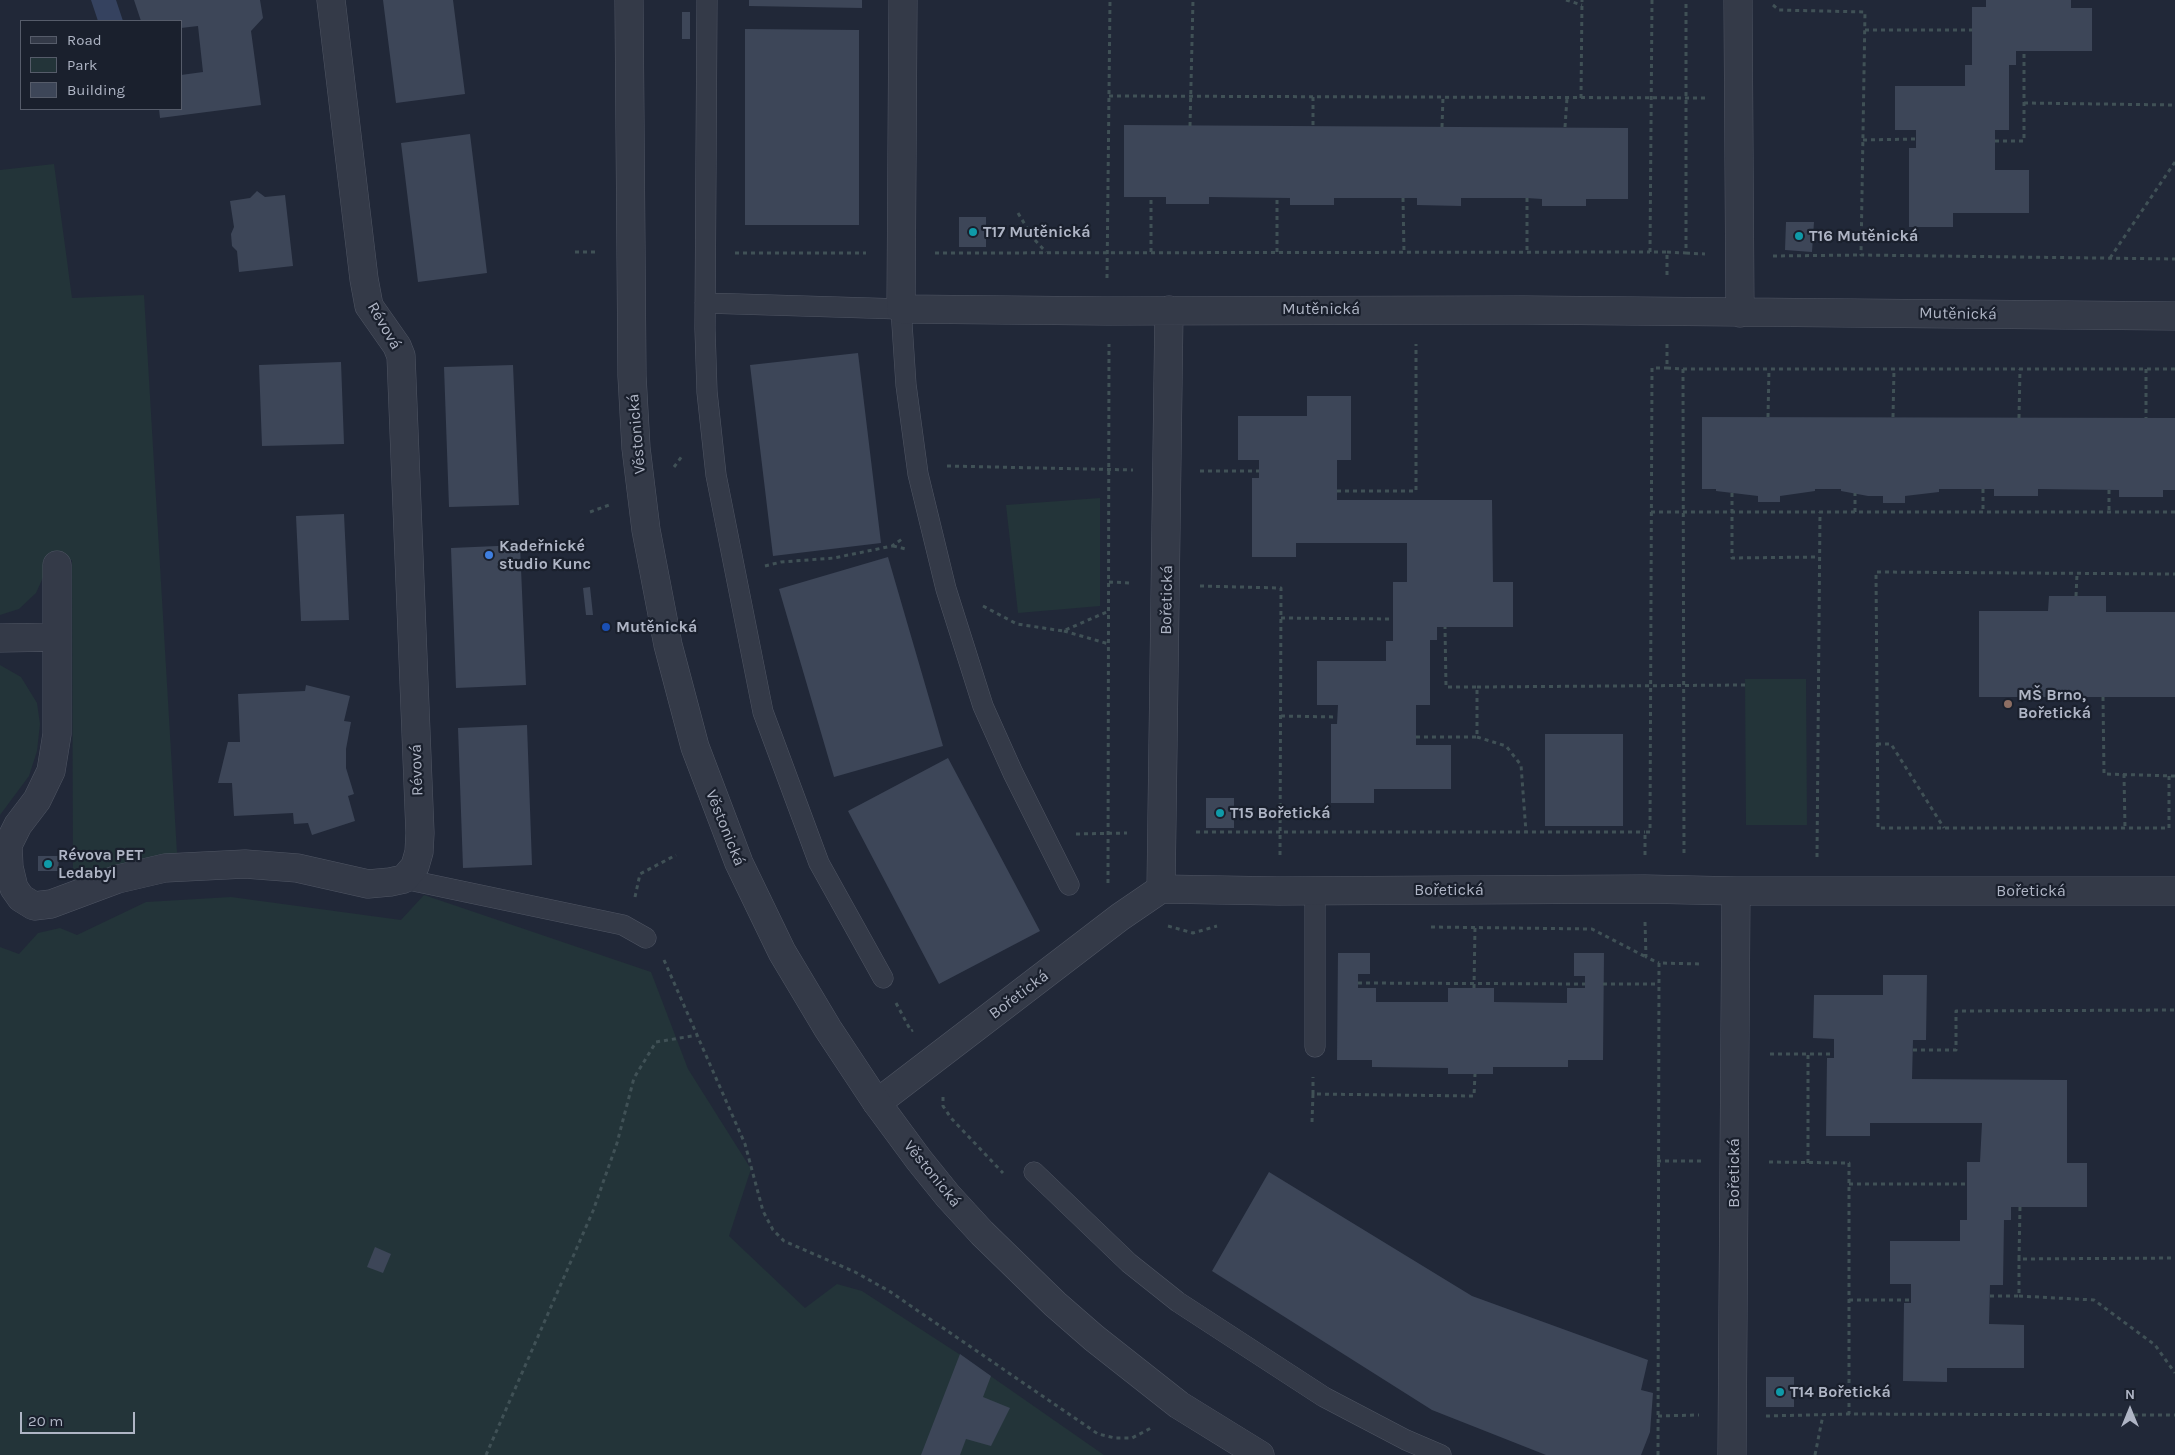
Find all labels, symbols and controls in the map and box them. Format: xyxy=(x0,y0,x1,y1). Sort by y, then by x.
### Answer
legend xyxy=(20,20,182,110)
text: Road xyxy=(67,31,102,49)
text: Park xyxy=(67,56,97,74)
text: Building xyxy=(67,81,125,99)
place label: T17 Mutěnická xyxy=(983,222,1091,242)
marker: T17 Mutěnická xyxy=(967,226,979,238)
place label: T16 Mutěnická xyxy=(1809,226,1918,246)
marker: T16 Mutěnická xyxy=(1793,230,1805,242)
street label: Révová xyxy=(363,299,405,353)
street label: Mutěnická xyxy=(1282,299,1360,319)
street label: Mutěnická xyxy=(1919,304,1997,324)
street label: Věstonická xyxy=(624,393,650,475)
place label: Kadeřnické studio Kunc xyxy=(499,536,591,574)
marker: Kadeřnické studio Kunc xyxy=(483,549,495,561)
street label: Bořetická xyxy=(1157,565,1177,635)
place label: Mutěnická xyxy=(616,617,697,637)
marker: Mutěnická xyxy=(600,621,612,633)
place label: MŠ Brno, Bořetická xyxy=(2018,685,2091,723)
marker: MŠ Brno, Bořetická xyxy=(2002,698,2014,710)
street label: Révová xyxy=(407,744,427,796)
street label: Věstonická xyxy=(701,787,749,869)
place label: T15 Bořetická xyxy=(1230,803,1331,823)
marker: T15 Bořetická xyxy=(1214,807,1226,819)
place label: Révova PET Ledabyl xyxy=(58,845,143,883)
marker: Révova PET Ledabyl xyxy=(42,858,54,870)
street label: Bořetická xyxy=(1414,880,1484,900)
street label: Bořetická xyxy=(1996,881,2066,901)
street label: Bořetická xyxy=(985,966,1053,1024)
street label: Věstonická xyxy=(899,1137,965,1211)
street label: Bořetická xyxy=(1724,1138,1744,1208)
place label: T14 Bořetická xyxy=(1790,1382,1891,1402)
north arrow xyxy=(2105,1385,2155,1435)
marker: T14 Bořetická xyxy=(1774,1386,1786,1398)
text: N xyxy=(2125,1386,2135,1403)
scale bar xyxy=(22,1402,138,1434)
text: 20 m xyxy=(28,1412,63,1430)

